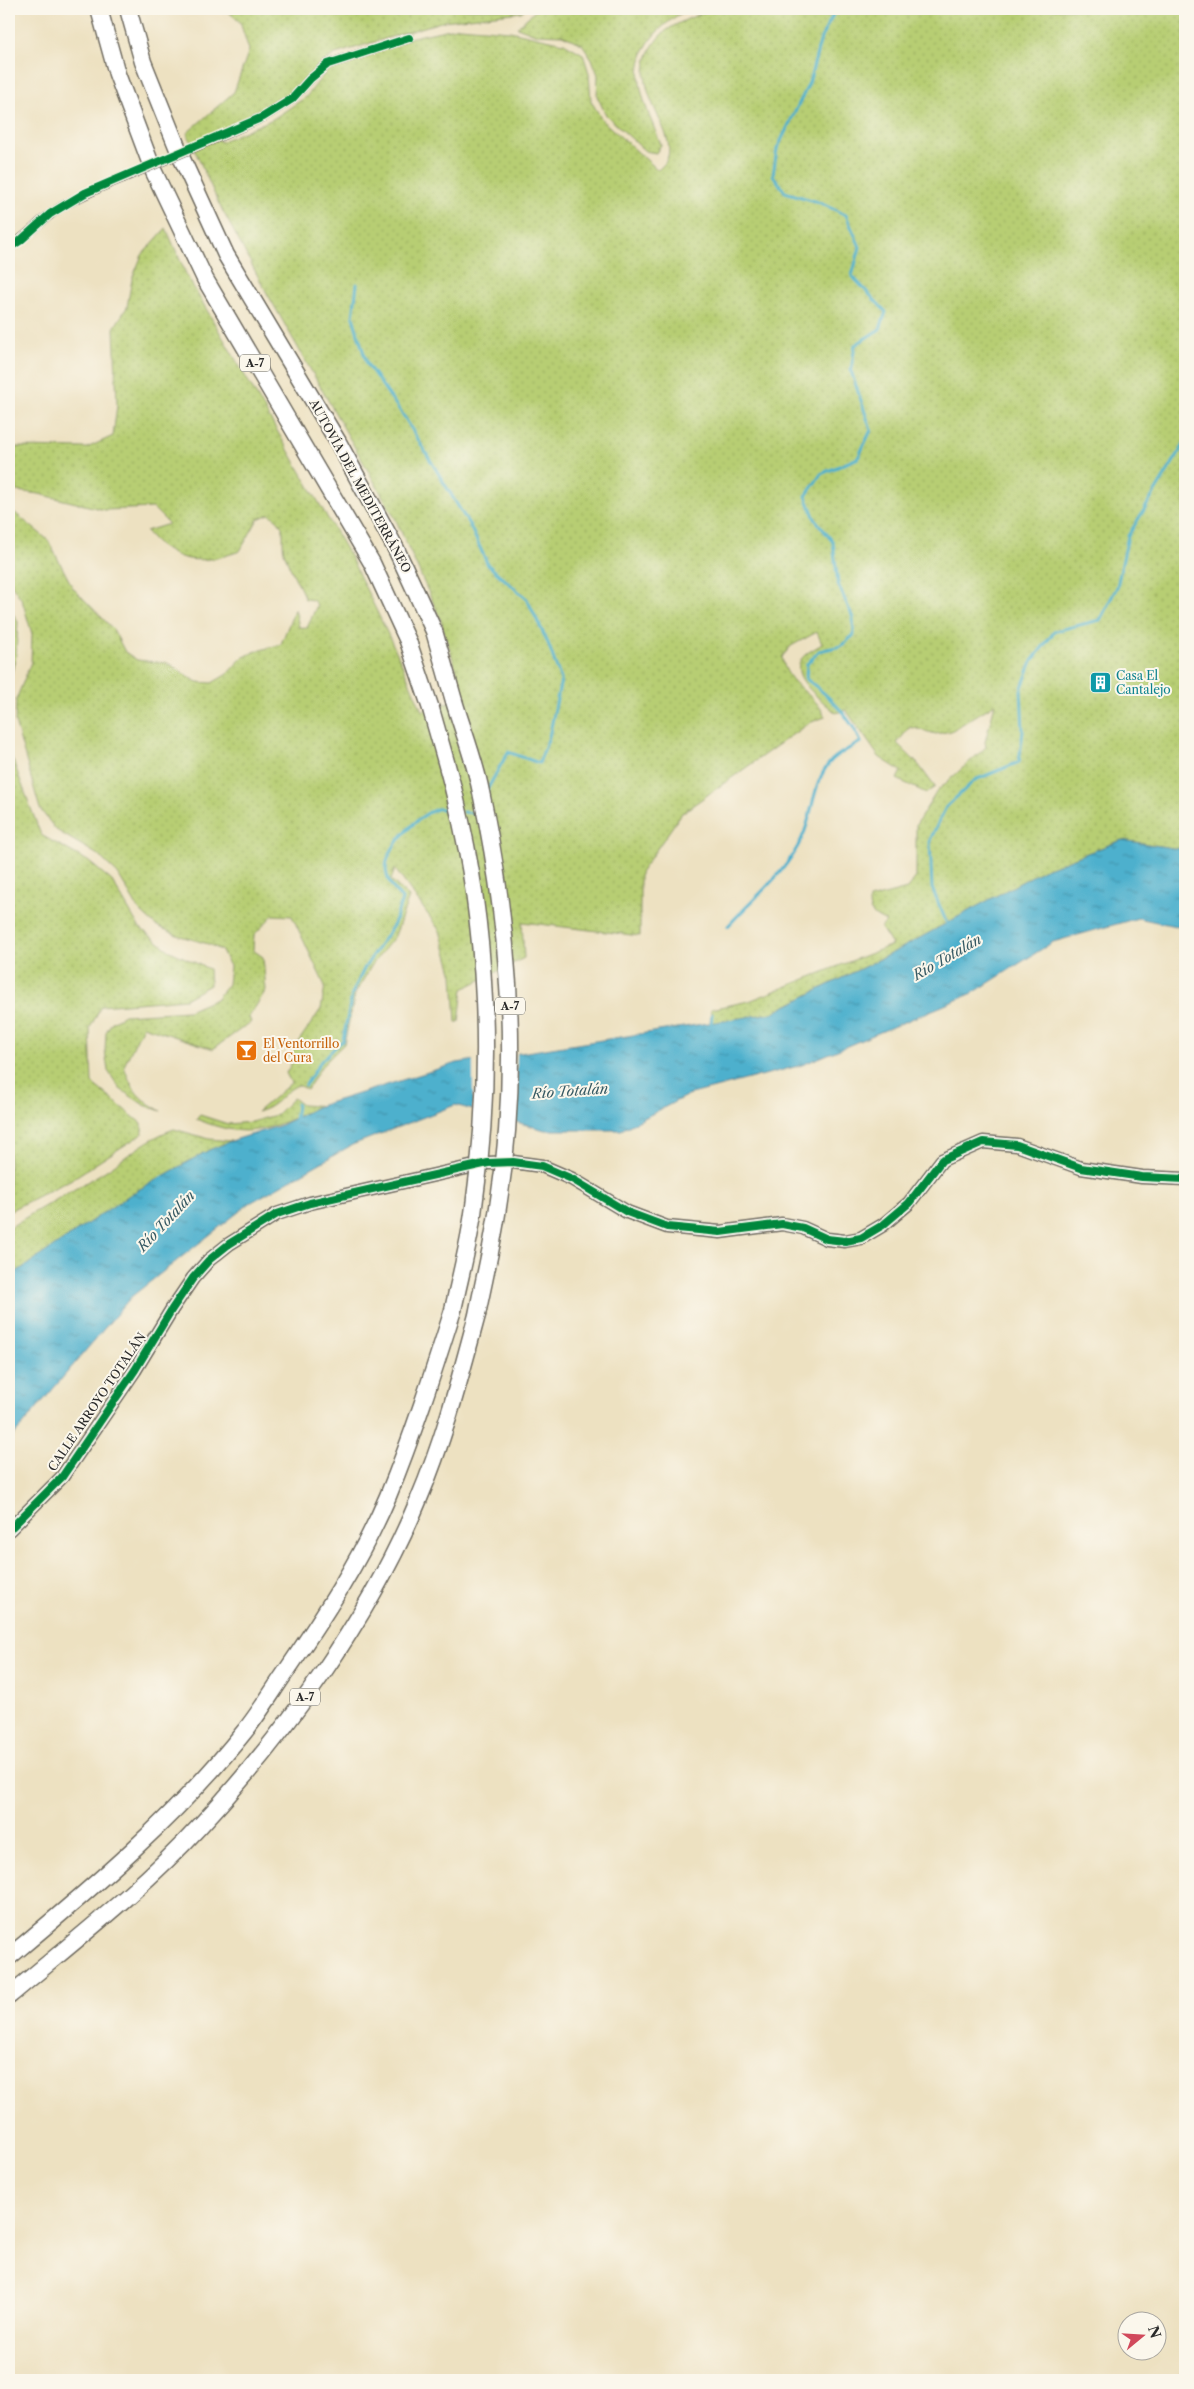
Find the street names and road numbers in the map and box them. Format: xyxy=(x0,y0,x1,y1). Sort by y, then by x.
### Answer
road number: A-7 xyxy=(240,354,270,372)
street label: AUTOVÍA DEL MEDITERRÁNEO xyxy=(306,395,415,575)
road number: A-7 xyxy=(495,998,525,1014)
street label: CALLE ARROYO TOTALÁN xyxy=(44,1329,149,1474)
road number: A-7 xyxy=(290,1688,320,1705)

